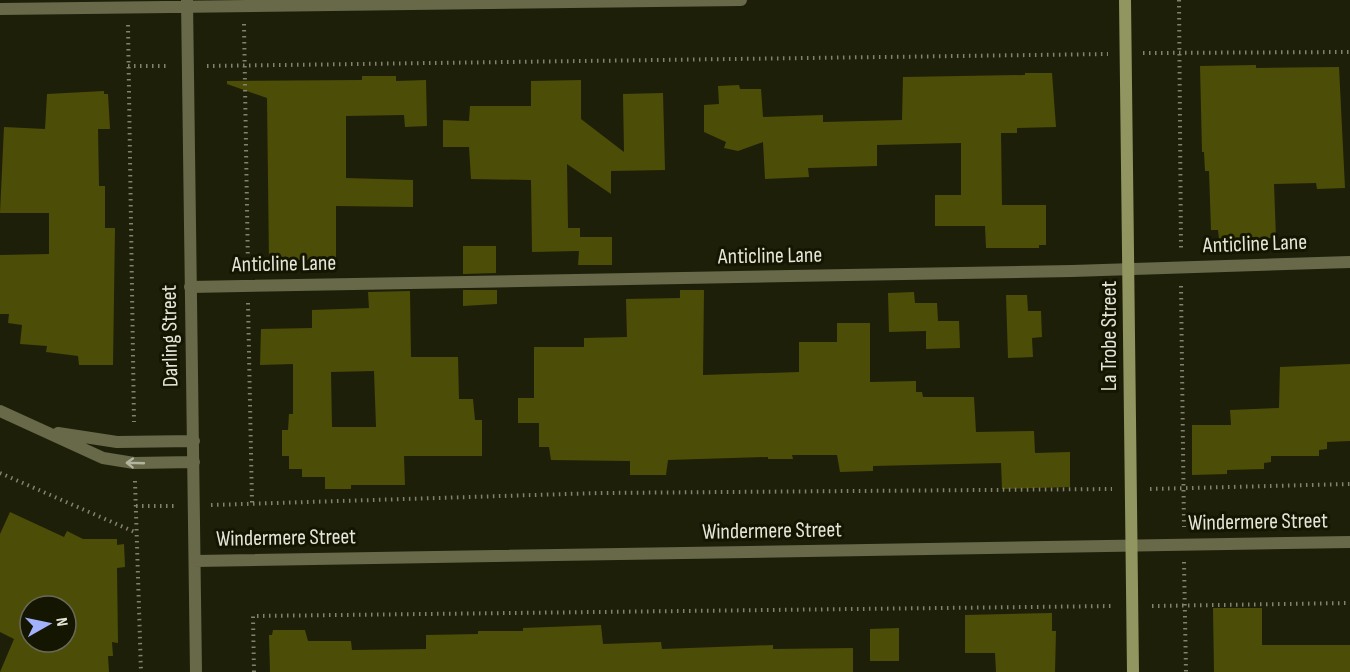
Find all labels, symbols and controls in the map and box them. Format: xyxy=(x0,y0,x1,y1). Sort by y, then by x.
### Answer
street label: Anticline Lane xyxy=(1201,229,1308,259)
street label: Anticline Lane xyxy=(717,242,822,270)
street label: Anticline Lane xyxy=(231,250,336,278)
street label: La Trobe Street xyxy=(1096,281,1123,391)
street label: Darling Street xyxy=(156,284,184,387)
one-way arrow xyxy=(126,457,146,468)
street label: Windermere Street xyxy=(1188,507,1328,537)
street label: Windermere Street xyxy=(702,516,842,546)
street label: Windermere Street xyxy=(216,523,356,553)
north arrow xyxy=(18,594,78,654)
text: N xyxy=(51,616,71,628)

